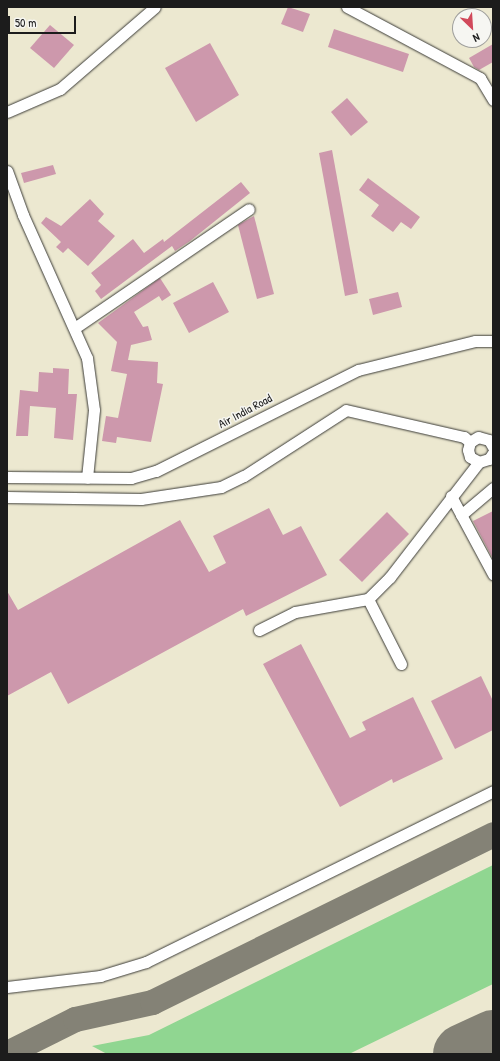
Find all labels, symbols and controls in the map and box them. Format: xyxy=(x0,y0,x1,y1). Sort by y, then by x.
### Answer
scale bar xyxy=(10,8,78,34)
north arrow xyxy=(452,8,492,48)
text: 50 m xyxy=(15,14,36,31)
text: N xyxy=(471,30,482,46)
street label: Air India Road xyxy=(216,391,274,431)

